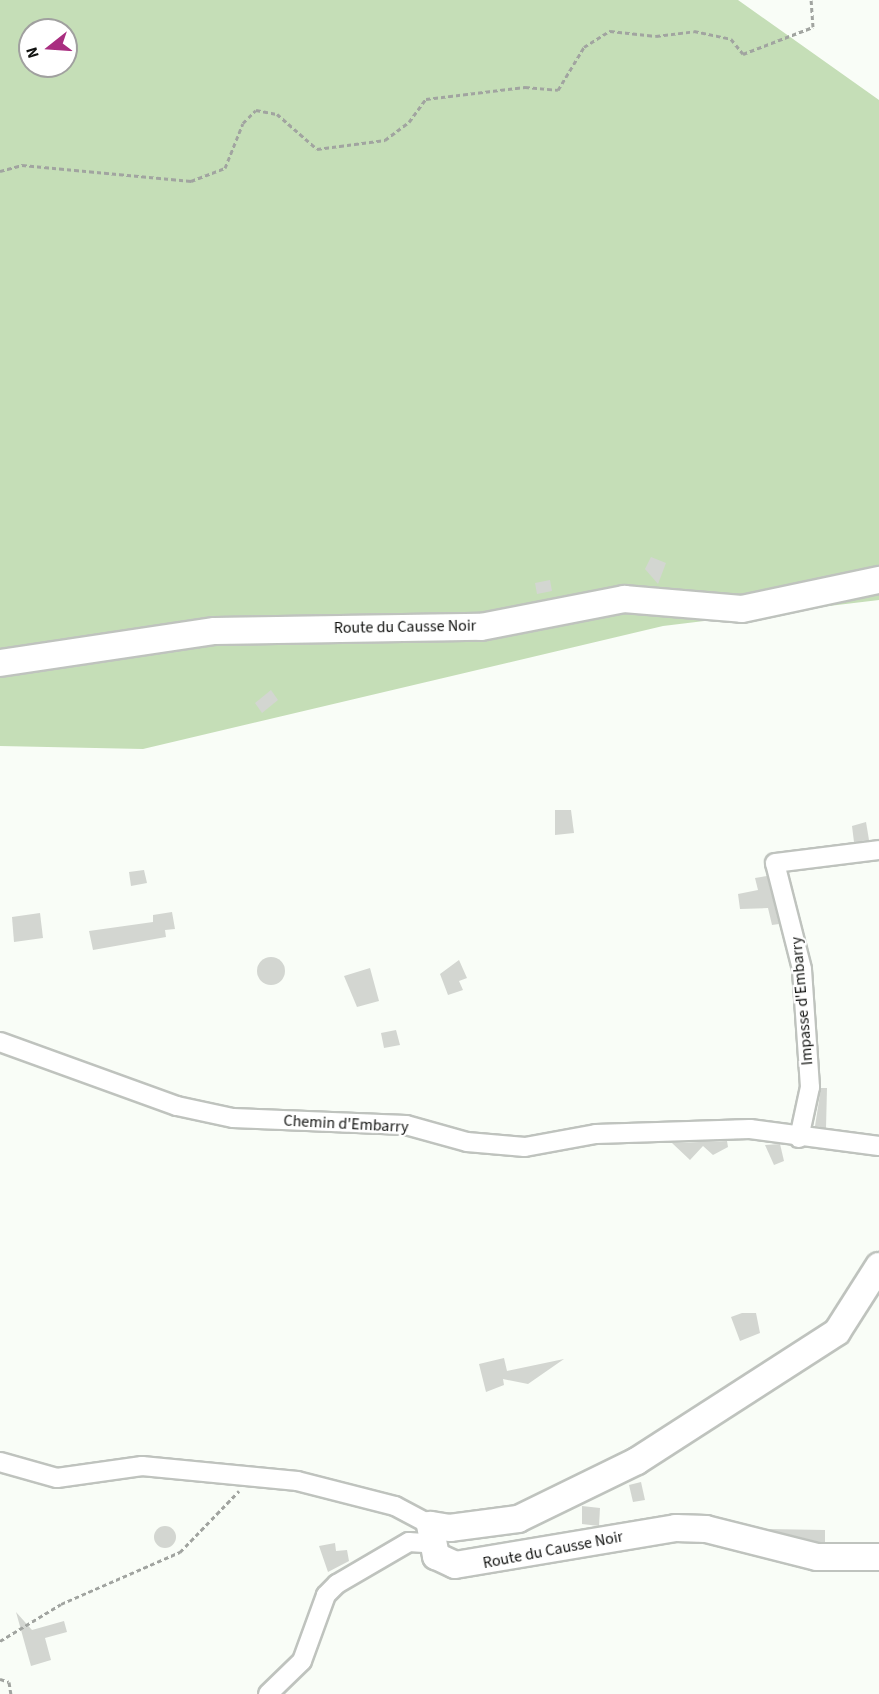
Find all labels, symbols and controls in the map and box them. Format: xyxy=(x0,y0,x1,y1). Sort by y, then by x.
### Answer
north arrow xyxy=(18,18,78,78)
text: N xyxy=(21,44,45,61)
street label: Route du Causse Noir xyxy=(334,616,476,638)
street label: Impasse d'Embarry xyxy=(787,936,817,1066)
street label: Chemin d'Embarry xyxy=(283,1111,409,1137)
street label: Route du Causse Noir xyxy=(481,1527,625,1573)

